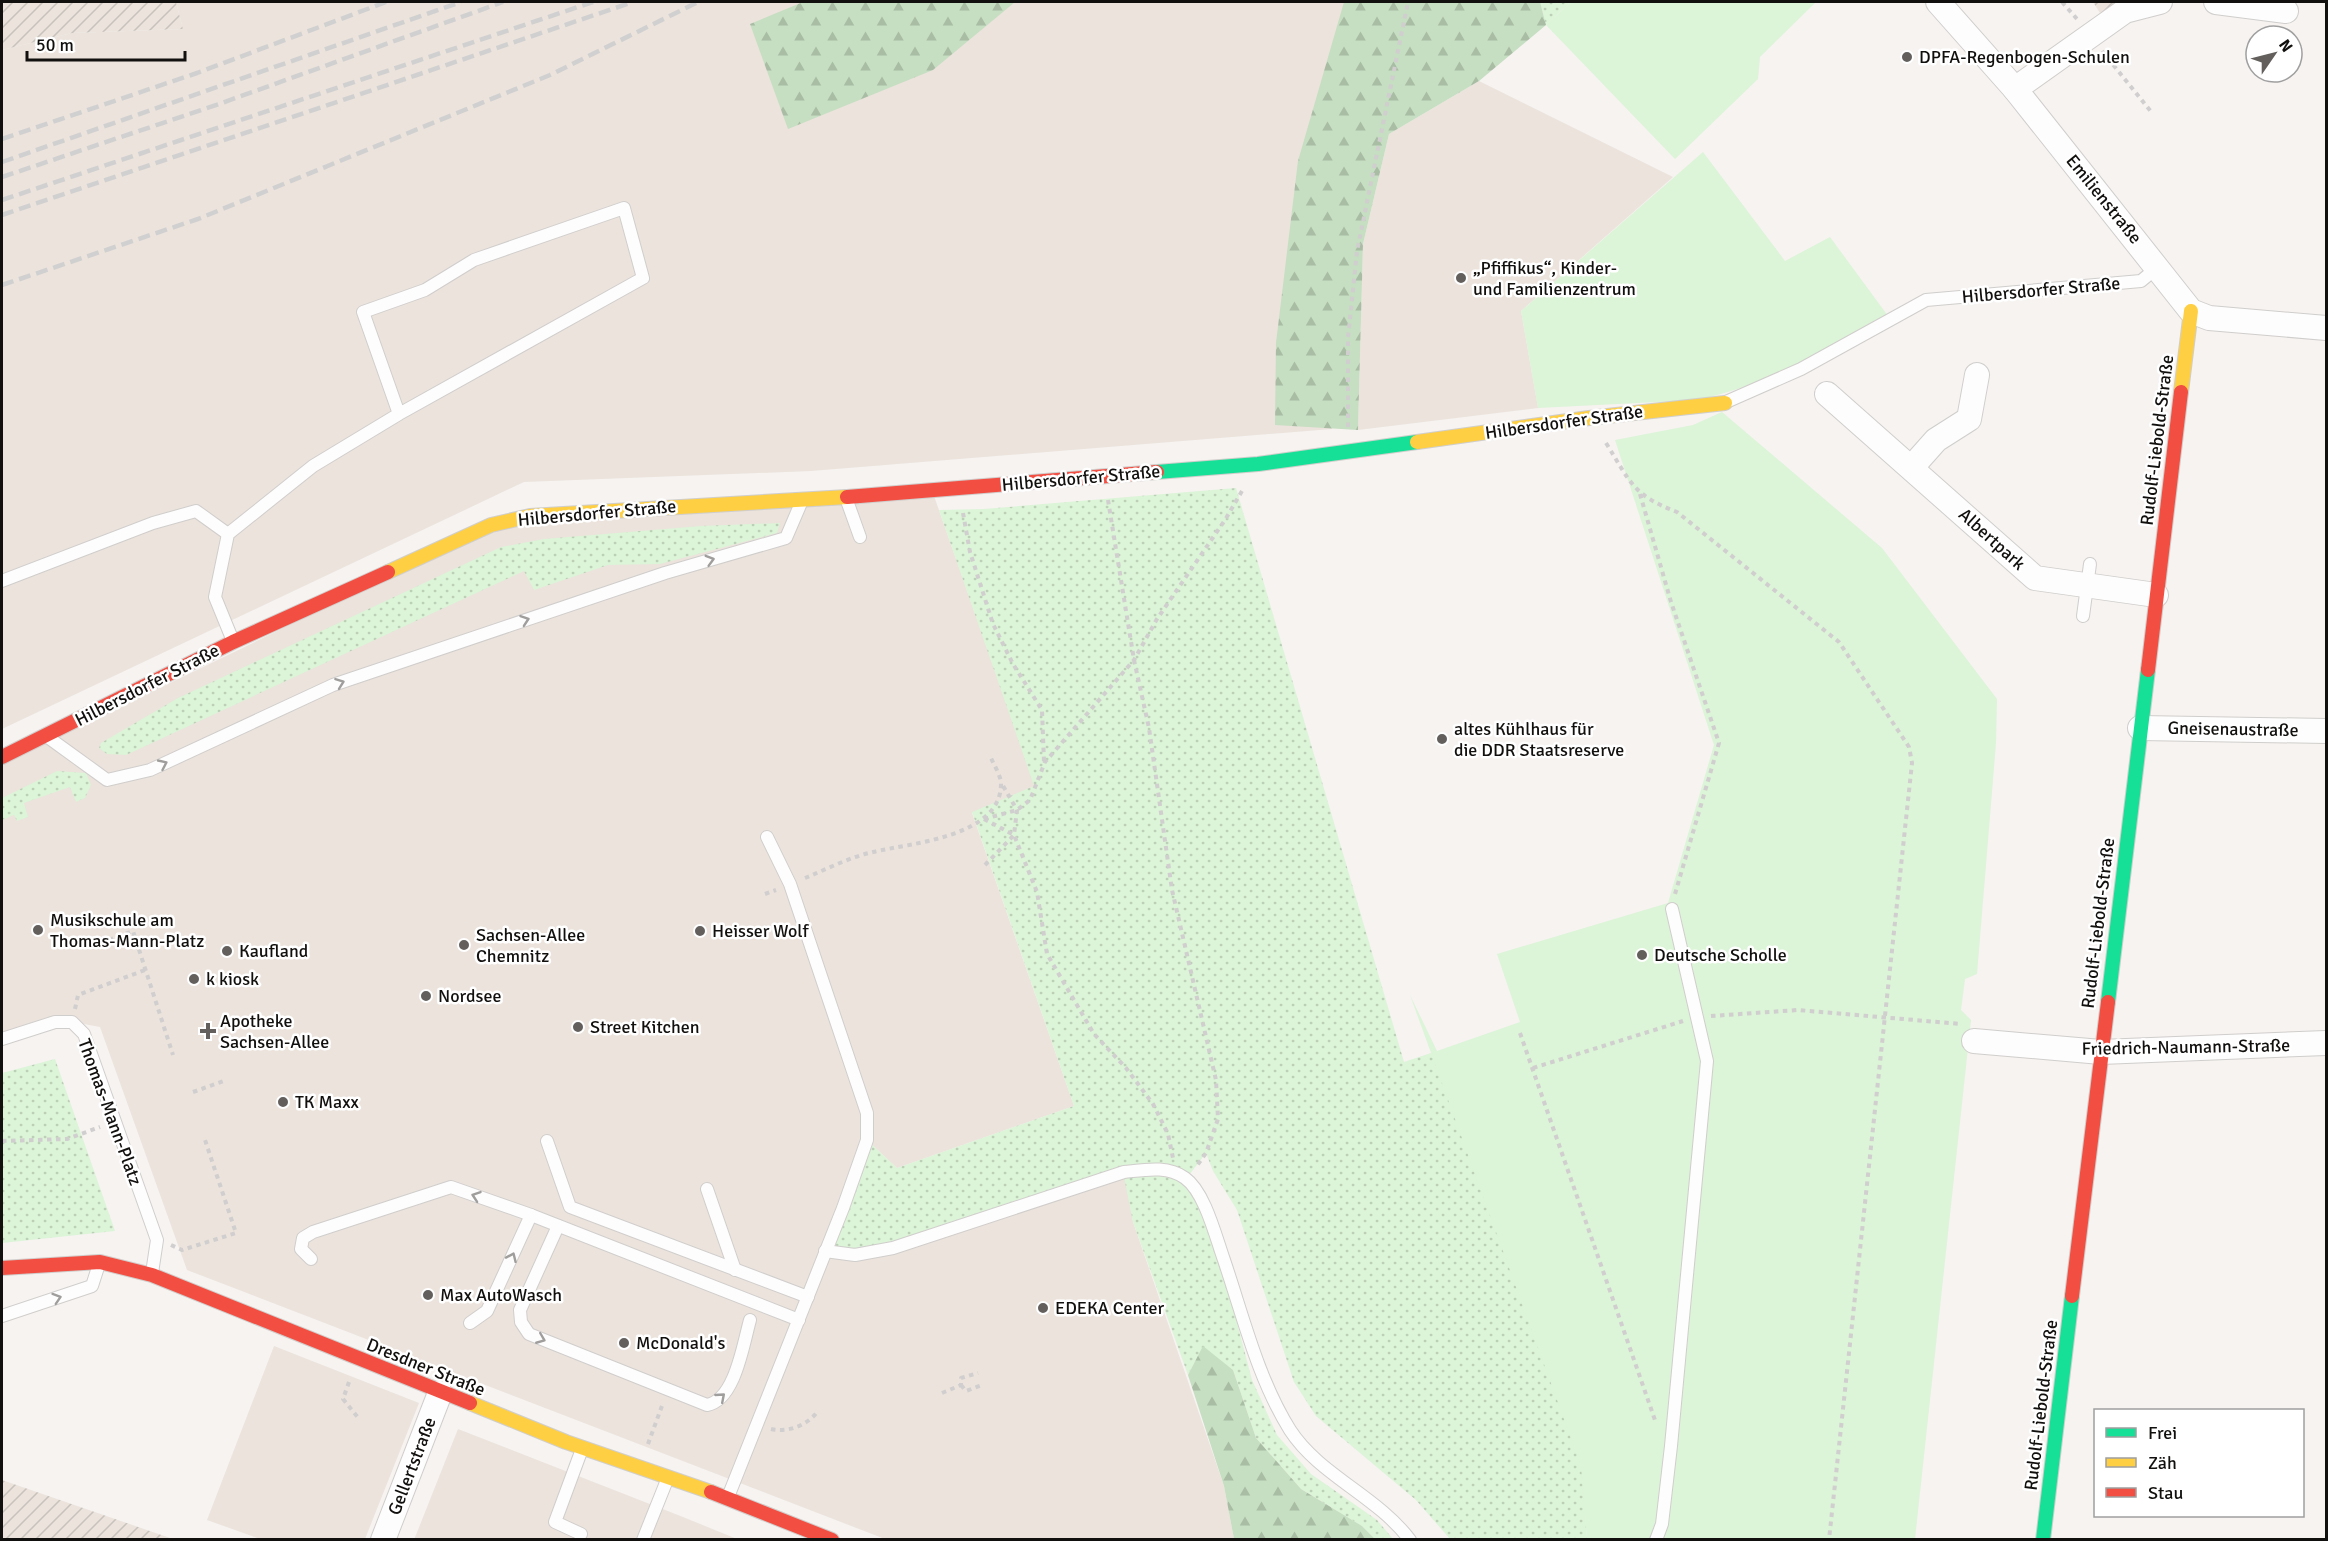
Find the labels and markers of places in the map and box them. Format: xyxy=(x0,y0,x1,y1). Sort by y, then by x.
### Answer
place label: DPFA-Regenbogen-Schulen xyxy=(1919,46,2130,68)
marker: DPFA-Regenbogen-Schulen xyxy=(1900,50,1914,64)
place label: „Pfiffikus“, Kinder- und Familienzentrum xyxy=(1473,257,1636,300)
marker: „Pfiffikus“, Kinder- und Familienzentrum xyxy=(1454,271,1468,285)
place label: altes Kühlhaus für die DDR Staatsreserve xyxy=(1454,718,1624,761)
marker: altes Kühlhaus für die DDR Staatsreserve xyxy=(1435,732,1449,746)
place label: Musikschule am Thomas-Mann-Platz xyxy=(50,909,204,952)
place label: Heisser Wolf xyxy=(712,920,809,942)
marker: Musikschule am Thomas-Mann-Platz xyxy=(31,923,45,937)
place label: Sachsen-Allee Chemnitz xyxy=(476,924,585,967)
marker: Heisser Wolf xyxy=(693,924,707,938)
marker: Sachsen-Allee Chemnitz xyxy=(457,938,471,952)
place label: Kaufland xyxy=(239,940,308,962)
marker: Kaufland xyxy=(220,944,234,958)
place label: Deutsche Scholle xyxy=(1654,944,1787,966)
marker: Deutsche Scholle xyxy=(1635,948,1649,962)
place label: k kiosk xyxy=(206,968,259,990)
marker: k kiosk xyxy=(187,972,201,986)
place label: Nordsee xyxy=(438,985,501,1007)
marker: Nordsee xyxy=(419,989,433,1003)
place label: Apotheke Sachsen-Allee xyxy=(220,1010,329,1053)
place label: Street Kitchen xyxy=(590,1016,700,1038)
marker: Street Kitchen xyxy=(571,1020,585,1034)
marker: Apotheke Sachsen-Allee xyxy=(201,1024,215,1038)
place label: TK Maxx xyxy=(295,1091,359,1113)
marker: TK Maxx xyxy=(276,1095,290,1109)
place label: Max AutoWasch xyxy=(440,1284,562,1306)
marker: Max AutoWasch xyxy=(421,1288,435,1302)
place label: EDEKA Center xyxy=(1055,1297,1164,1319)
marker: EDEKA Center xyxy=(1036,1301,1050,1315)
place label: McDonald's xyxy=(636,1332,725,1354)
marker: McDonald's xyxy=(617,1336,631,1350)

